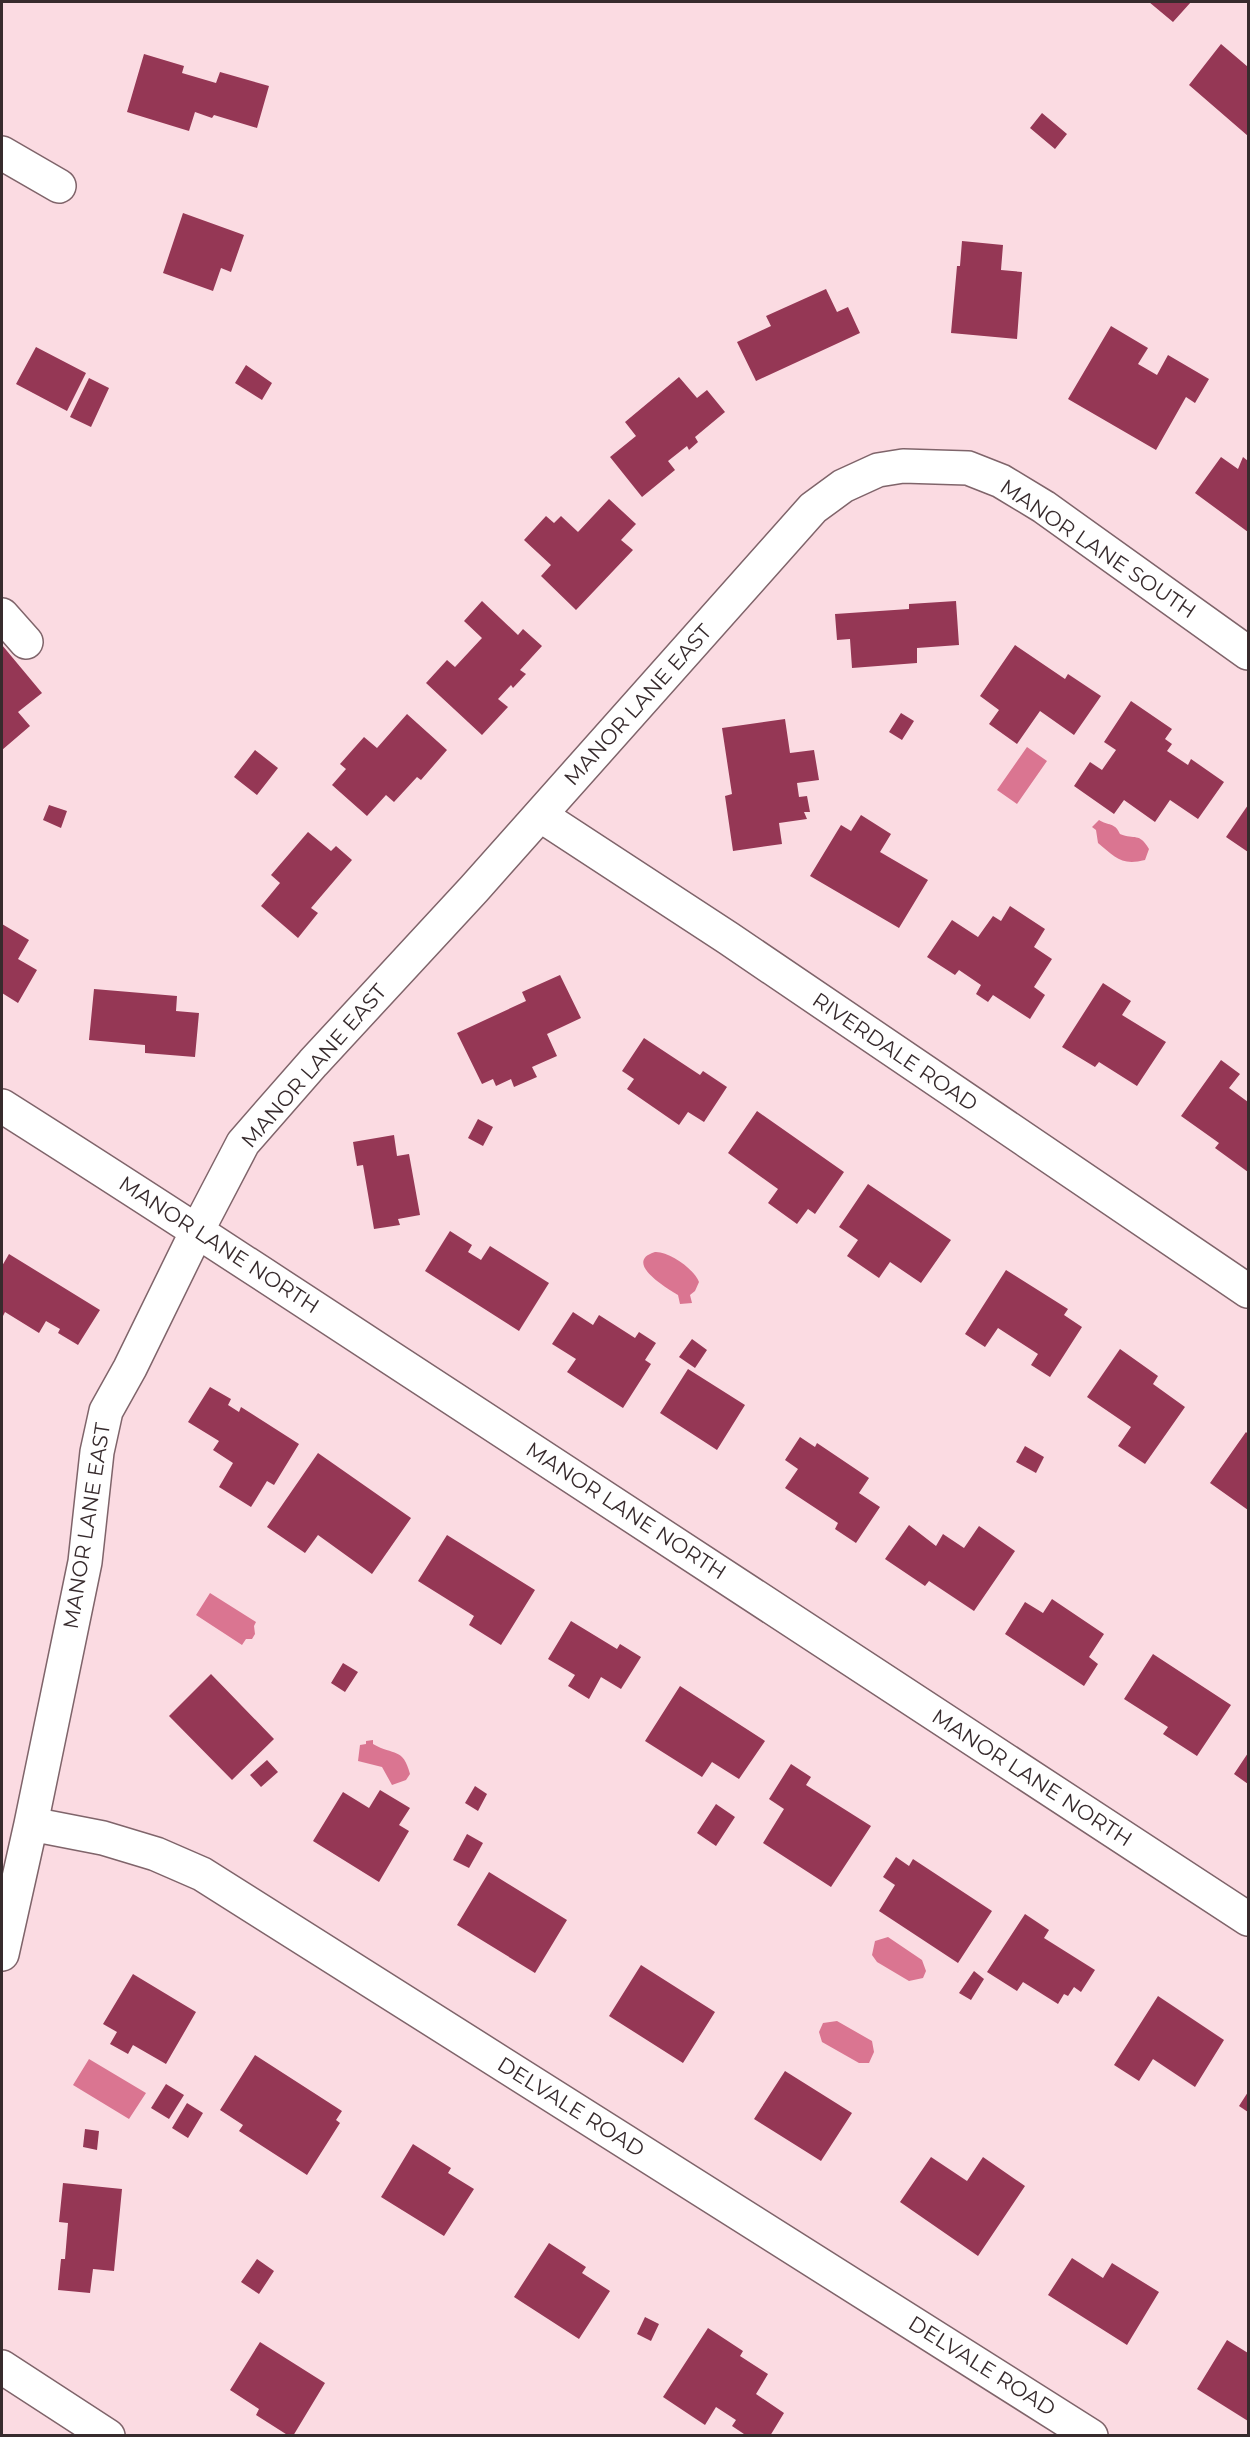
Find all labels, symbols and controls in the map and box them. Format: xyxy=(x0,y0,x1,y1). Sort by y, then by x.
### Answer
street label: MANOR LANE SOUTH xyxy=(996,474,1201,623)
street label: MANOR LANE EAST xyxy=(559,619,717,790)
street label: MANOR LANE EAST xyxy=(236,979,391,1153)
street label: RIVERDALE ROAD xyxy=(808,987,983,1116)
street label: MANOR LANE NORTH xyxy=(115,1171,324,1319)
street label: MANOR LANE EAST xyxy=(58,1421,115,1631)
street label: MANOR LANE NORTH xyxy=(522,1437,731,1585)
street label: MANOR LANE NORTH xyxy=(928,1704,1137,1852)
street label: DELVALE ROAD xyxy=(493,2051,649,2162)
street label: DELVALE ROAD xyxy=(904,2310,1060,2421)

